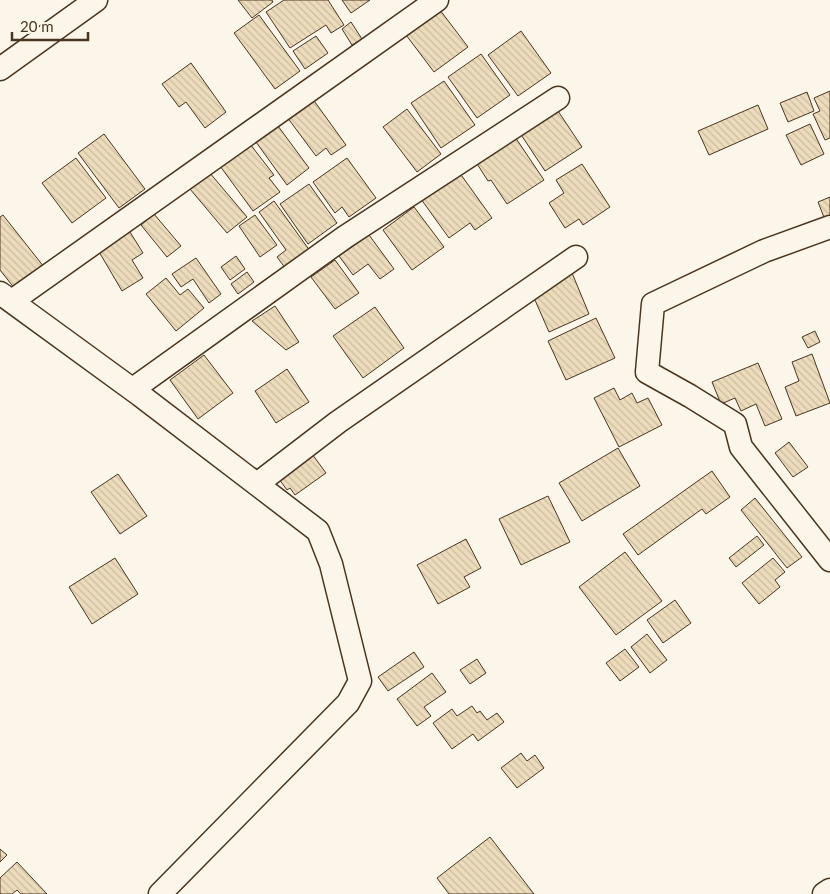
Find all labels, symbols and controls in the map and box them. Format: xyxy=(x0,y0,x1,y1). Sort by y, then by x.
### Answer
scale bar xyxy=(12,10,89,42)
text: 20 m xyxy=(20,17,54,35)

